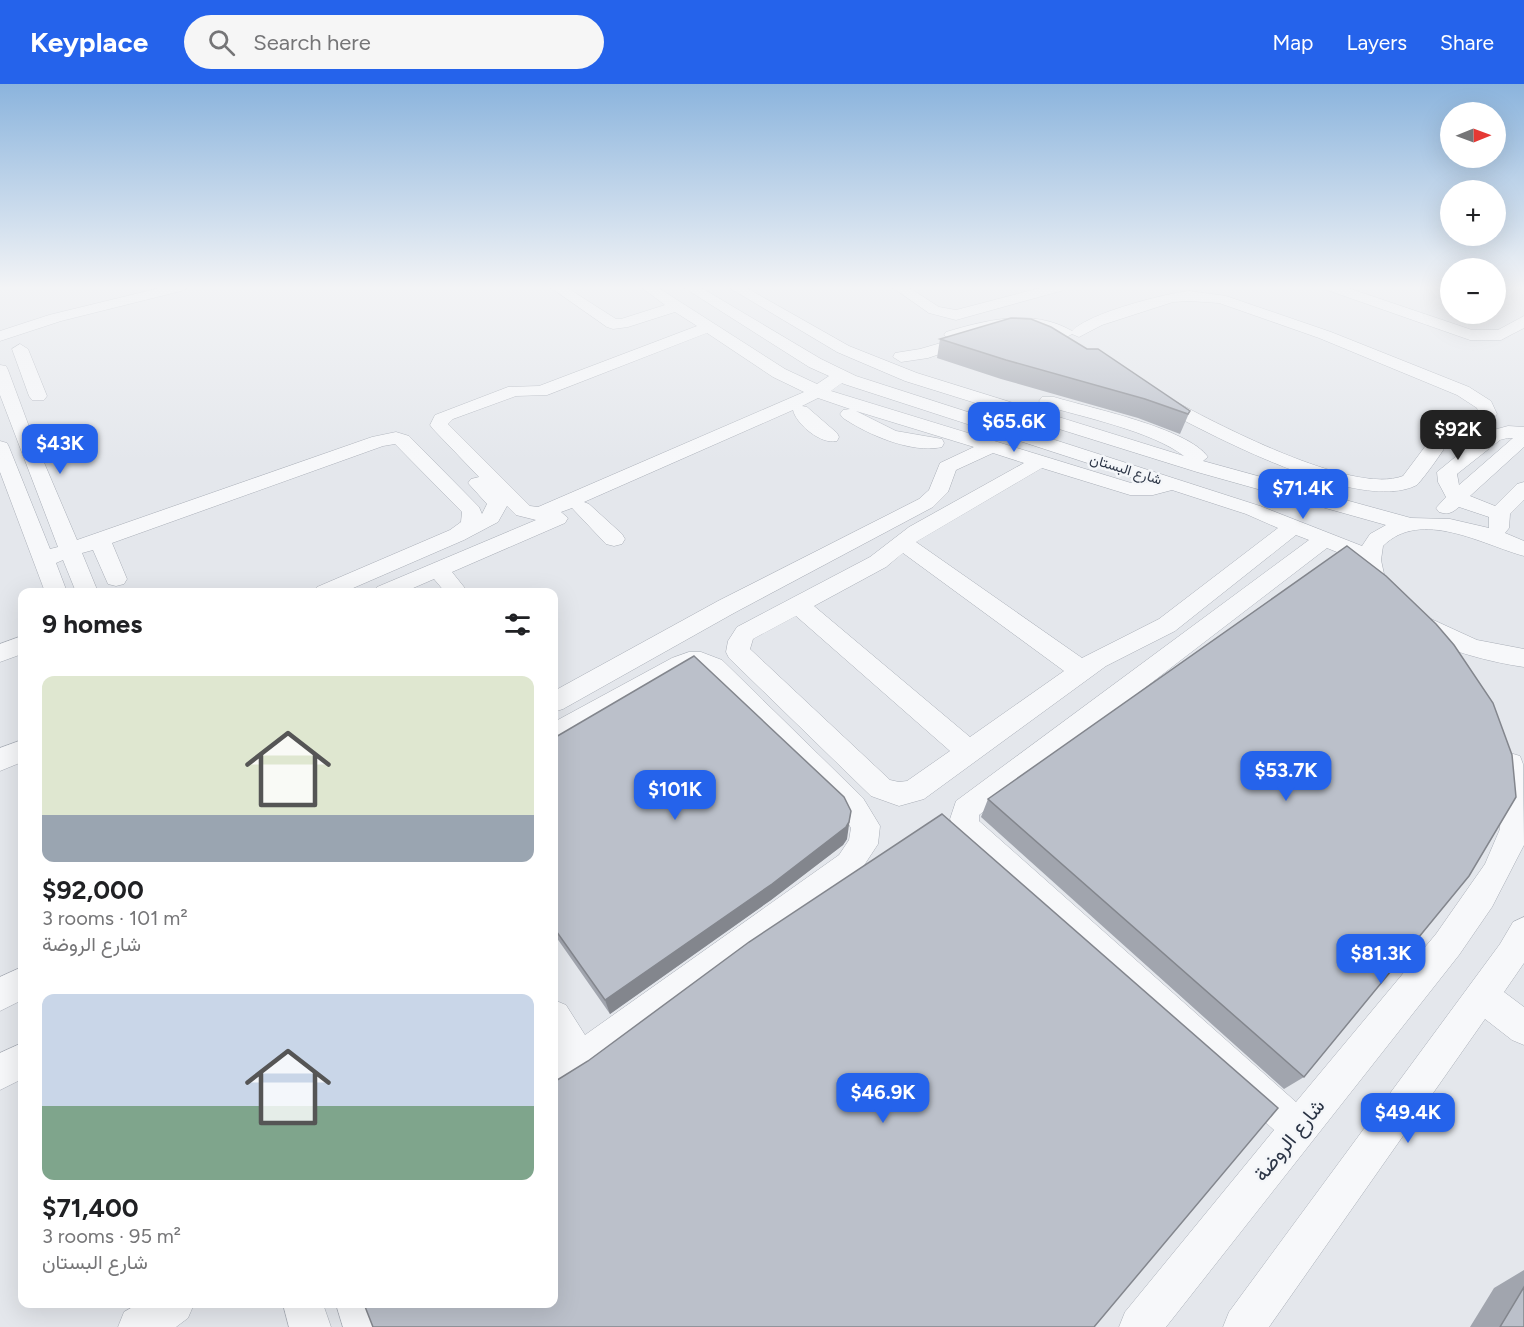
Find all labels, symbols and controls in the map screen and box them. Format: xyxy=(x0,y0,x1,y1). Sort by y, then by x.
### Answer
search box xyxy=(184,15,604,69)
text: Keyplace xyxy=(30,25,148,59)
icon: search xyxy=(205,26,238,59)
text: Search here xyxy=(253,29,371,56)
text: Map xyxy=(1273,30,1313,55)
text: Layers xyxy=(1346,30,1407,55)
text: Share xyxy=(1440,30,1494,55)
north arrow xyxy=(1440,102,1506,168)
map controls xyxy=(1440,102,1506,324)
button: + xyxy=(1440,180,1506,246)
button: − xyxy=(1440,258,1506,324)
pin: $65.6K xyxy=(965,402,1063,453)
text: $65.6K xyxy=(982,409,1046,433)
pin: $92K xyxy=(1422,410,1494,461)
text: $92K xyxy=(1434,417,1482,441)
pin: $43K xyxy=(24,424,96,475)
text: $43K xyxy=(36,431,84,455)
street label: شارع البستان xyxy=(1087,451,1164,490)
pin: $71.4K xyxy=(1254,469,1352,520)
text: $71.4K xyxy=(1272,476,1334,500)
text: 9 homes xyxy=(42,608,142,640)
icon: filters xyxy=(501,608,534,641)
icon: home xyxy=(234,715,342,823)
pin: $53.7K xyxy=(1237,751,1335,802)
text: $53.7K xyxy=(1254,758,1318,782)
pin: $101K xyxy=(633,770,717,821)
text: $101K xyxy=(648,777,702,801)
text: $92,000 xyxy=(42,874,144,906)
text: 3 rooms · 101 m² xyxy=(42,906,188,930)
text: شارع الروضة xyxy=(42,932,141,956)
pin: $81.3K xyxy=(1332,934,1430,985)
text: $81.3K xyxy=(1350,941,1412,965)
icon: home xyxy=(234,1033,342,1141)
pin: $46.9K xyxy=(834,1073,932,1124)
text: $46.9K xyxy=(850,1080,916,1104)
pin: $49.4K xyxy=(1359,1093,1457,1144)
street label: شارع الروضة xyxy=(1249,1094,1331,1187)
text: $49.4K xyxy=(1375,1100,1441,1124)
text: $71,400 xyxy=(42,1192,139,1224)
text: 3 rooms · 95 m² xyxy=(42,1224,181,1248)
text: شارع البستان xyxy=(42,1250,148,1274)

